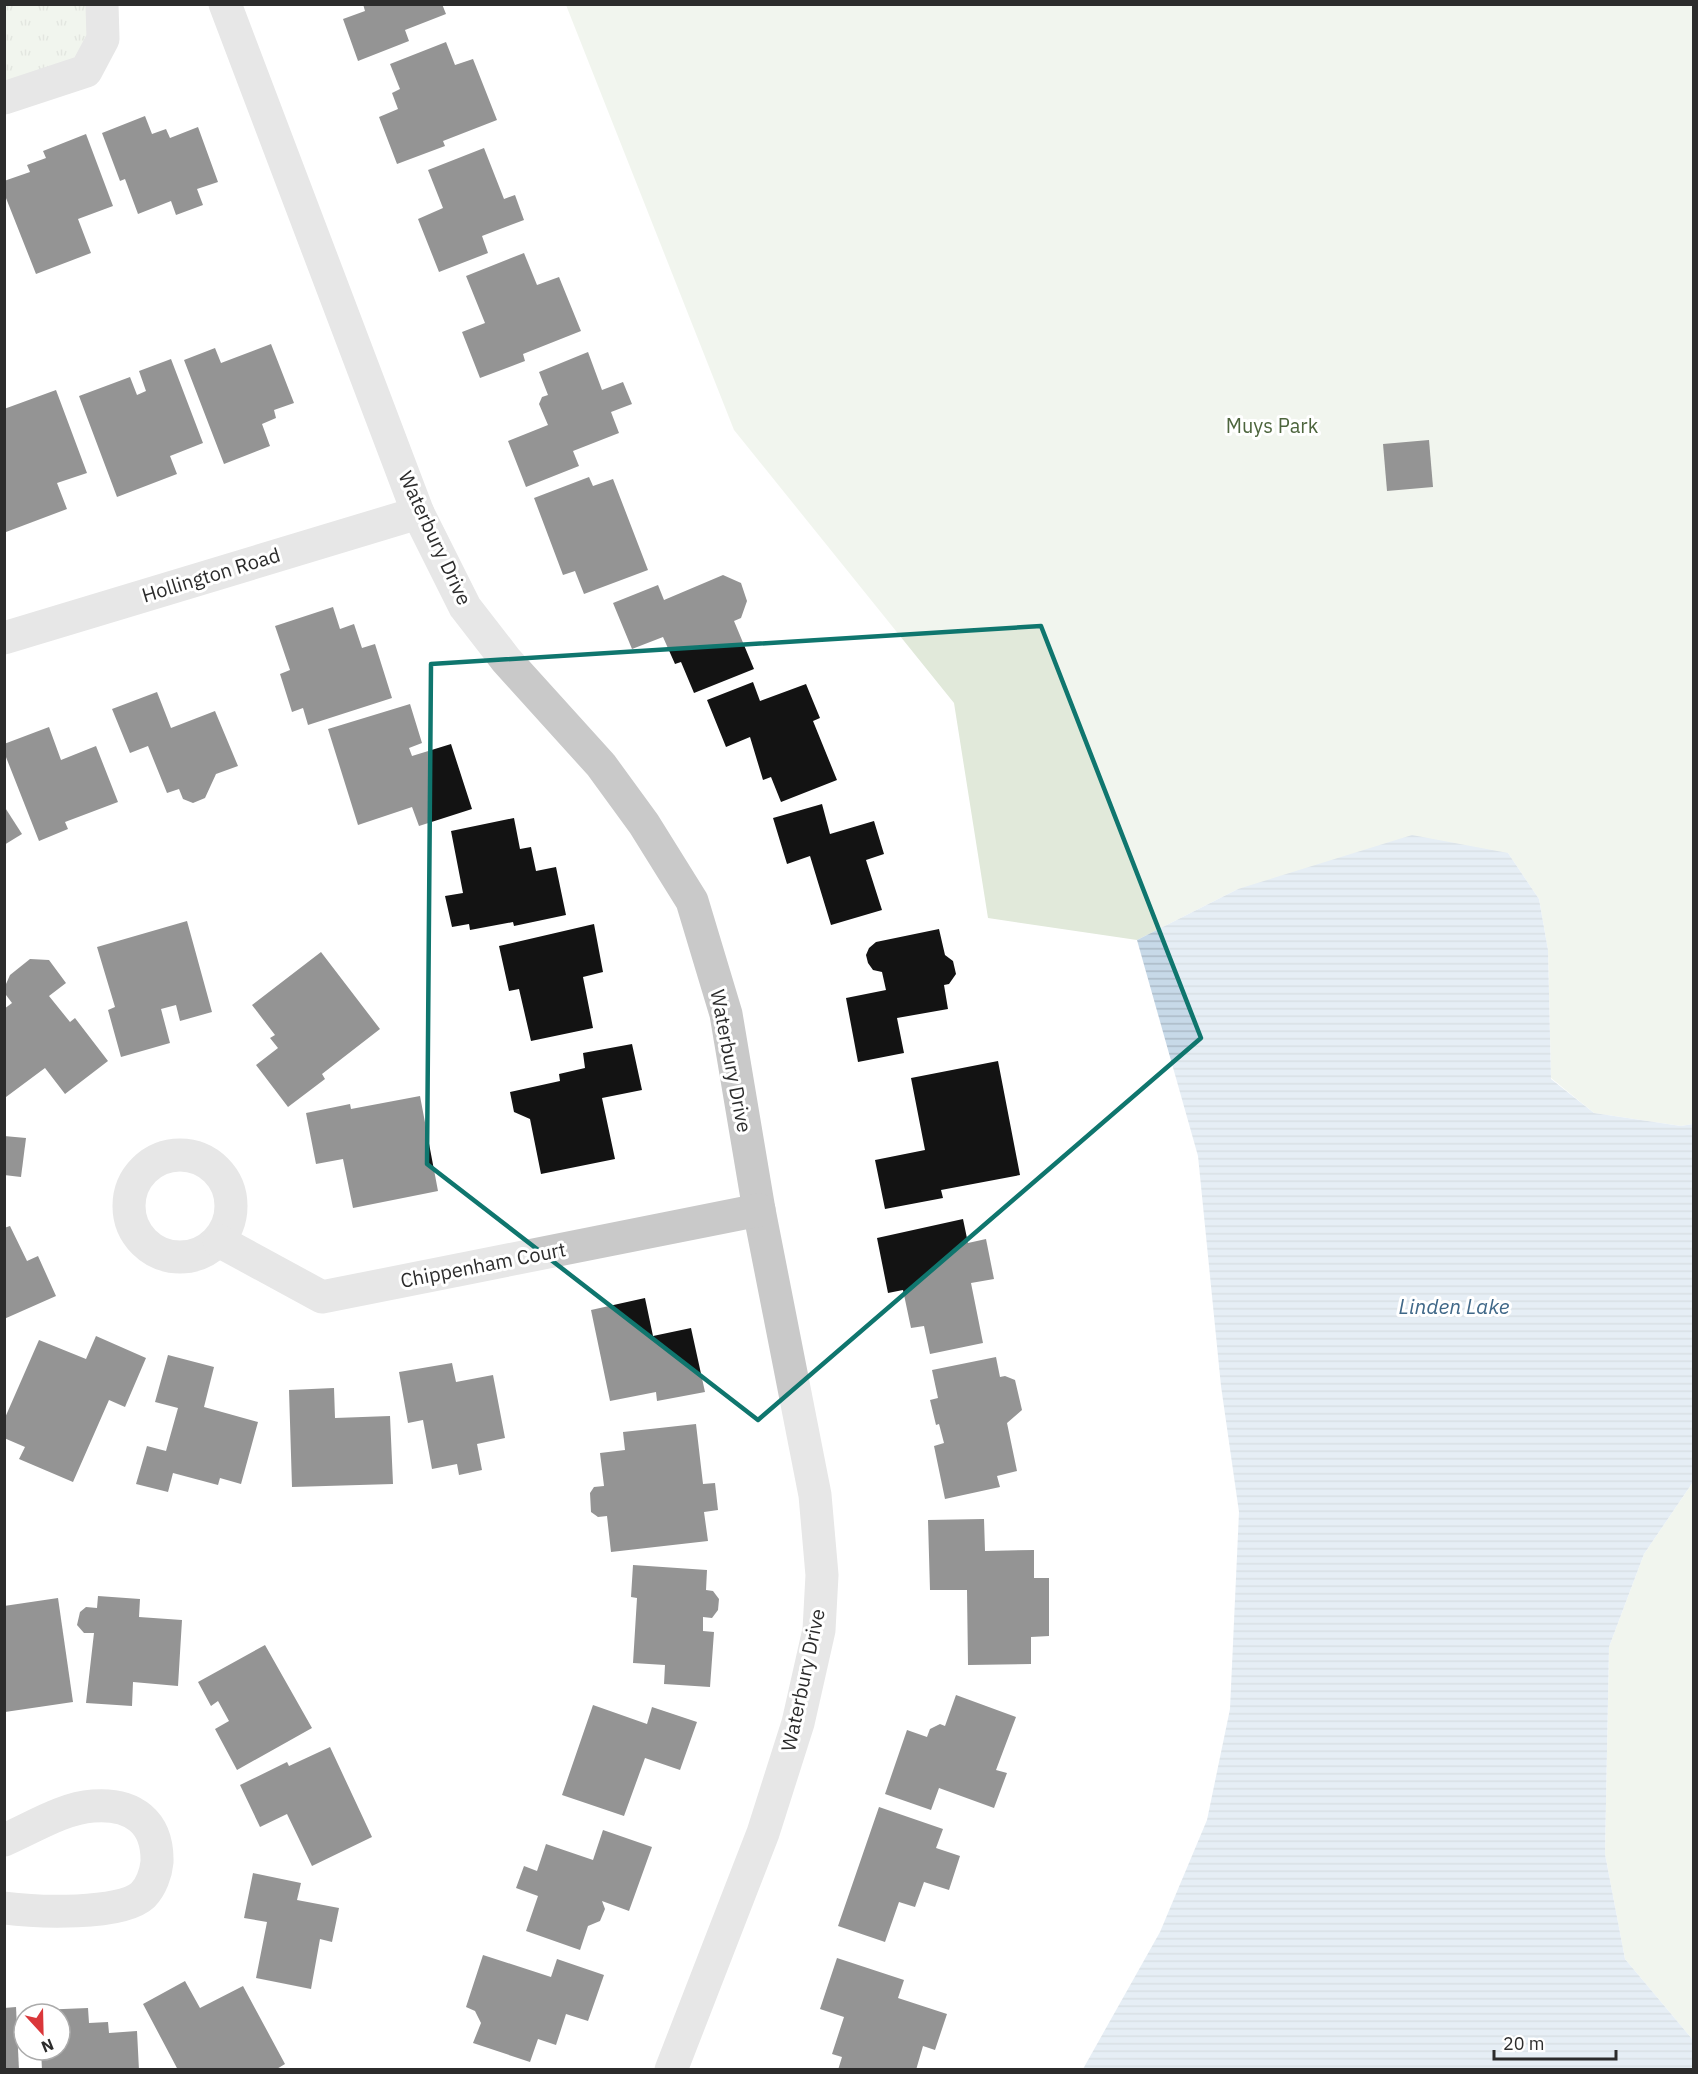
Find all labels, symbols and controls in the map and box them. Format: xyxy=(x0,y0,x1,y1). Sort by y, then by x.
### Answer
park label: Muys Park xyxy=(1226,412,1319,439)
street label: Waterbury Drive xyxy=(393,466,478,609)
street label: Hollington Road xyxy=(138,541,283,608)
street label: Waterbury Drive xyxy=(704,987,759,1135)
street label: Chippenham Court xyxy=(398,1235,568,1294)
water label: Linden Lake xyxy=(1399,1292,1510,1320)
street label: Waterbury Drive xyxy=(774,1606,831,1754)
north arrow xyxy=(12,2002,72,2062)
scale bar xyxy=(1494,2023,1616,2061)
text: 20 m xyxy=(1503,2032,1545,2055)
text: N xyxy=(38,2034,57,2057)

